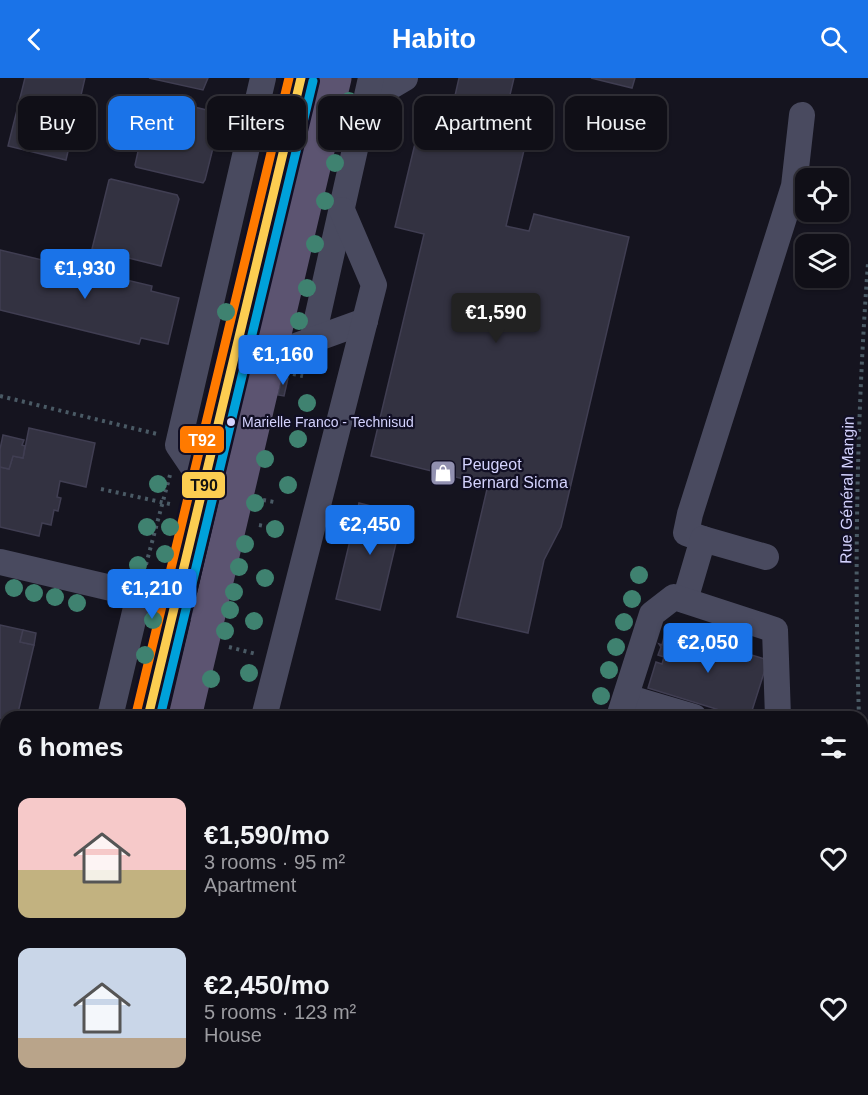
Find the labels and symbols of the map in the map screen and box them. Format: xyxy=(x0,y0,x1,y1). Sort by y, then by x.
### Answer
pin: €1,930 xyxy=(36,249,134,300)
pin: €1,590 xyxy=(447,293,545,344)
pin: €1,160 xyxy=(234,335,332,386)
place label: Marielle Franco - Technisud xyxy=(242,414,414,430)
marker: Marielle Franco - Technisud xyxy=(225,416,237,428)
street label: Rue Général Mangin xyxy=(837,416,857,564)
line badge: T92 xyxy=(179,425,225,454)
text: T92 xyxy=(188,432,216,449)
place label: Peugeot Bernard Sicma xyxy=(462,456,568,491)
shop icon: Peugeot Bernard Sicma xyxy=(428,458,458,488)
line badge: T90 xyxy=(181,471,226,499)
text: T90 xyxy=(190,477,218,494)
pin: €2,450 xyxy=(321,505,419,556)
pin: €1,210 xyxy=(103,569,201,620)
pin: €2,050 xyxy=(659,623,757,674)

